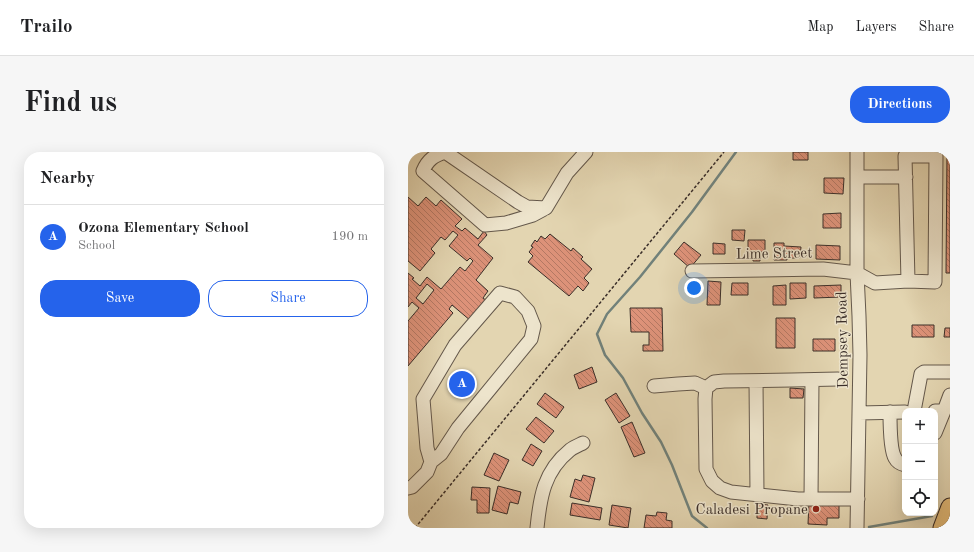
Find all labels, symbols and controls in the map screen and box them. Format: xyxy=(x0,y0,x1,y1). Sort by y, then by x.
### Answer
text: Trailo xyxy=(20,18,73,37)
text: Map xyxy=(808,20,834,34)
text: Layers xyxy=(856,20,897,34)
text: Share xyxy=(919,20,954,34)
button: Directions xyxy=(850,86,950,123)
text: Find us xyxy=(24,90,117,118)
text: Nearby xyxy=(40,170,95,187)
text: Ozona Elementary School xyxy=(78,221,249,236)
text: A xyxy=(48,230,58,243)
text: 190 m xyxy=(331,230,368,243)
text: School xyxy=(78,239,115,252)
street label: Lime Street xyxy=(735,246,813,263)
your location xyxy=(684,278,704,298)
button: Save xyxy=(40,280,200,317)
button: Share xyxy=(208,280,368,317)
street label: Dempsey Road xyxy=(835,291,852,389)
pin: A xyxy=(449,369,475,399)
map controls xyxy=(902,408,938,516)
button: + xyxy=(902,408,938,444)
button: − xyxy=(902,444,938,480)
button: locate xyxy=(902,480,938,516)
place label: Caladesi Propane xyxy=(696,503,808,518)
marker: Caladesi Propane xyxy=(811,504,821,514)

